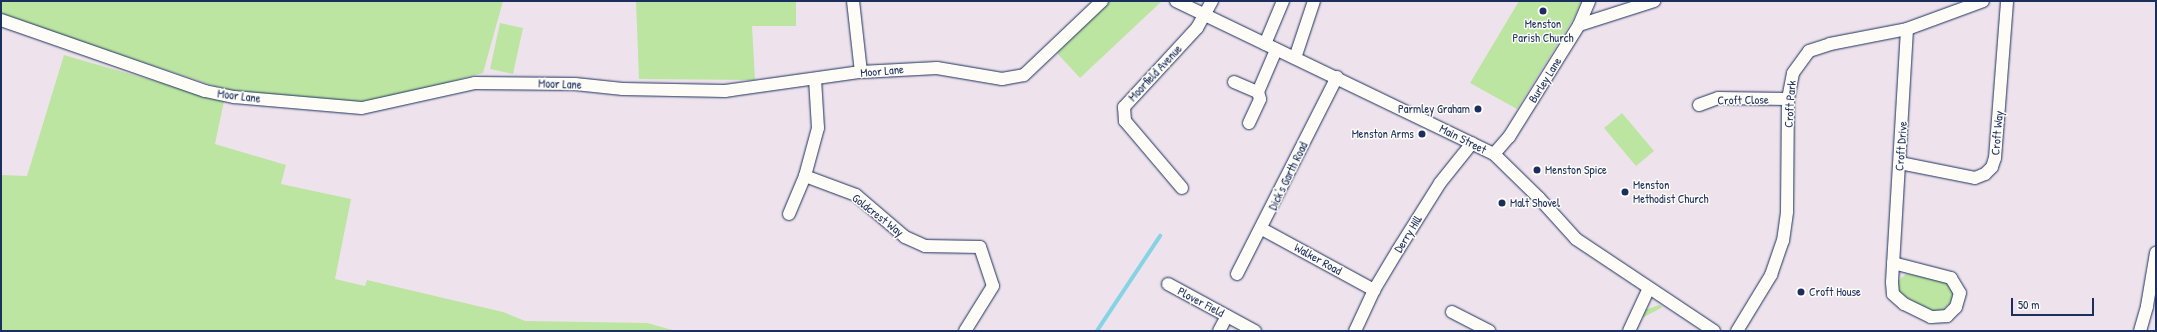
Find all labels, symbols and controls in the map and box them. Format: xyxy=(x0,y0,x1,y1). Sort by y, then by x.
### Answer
marker: Menston Parish Church xyxy=(1538,6,1548,16)
place label: Menston Parish Church xyxy=(1513,17,1573,45)
street label: Moorfield Avenue xyxy=(1125,42,1185,104)
street label: Burley Lane xyxy=(1525,55,1565,105)
street label: Moor Lane xyxy=(860,62,904,80)
street label: Moor Lane xyxy=(538,76,582,92)
street label: Croft Park xyxy=(1781,80,1799,128)
street label: Moor Lane xyxy=(217,86,261,106)
street label: Croft Close xyxy=(1717,92,1769,108)
place label: Parmley Graham xyxy=(1398,102,1470,116)
marker: Parmley Graham xyxy=(1473,104,1483,114)
street label: Croft Way xyxy=(1988,110,2006,156)
street label: Main Street xyxy=(1437,121,1489,157)
street label: Croft Drive xyxy=(1892,121,1910,171)
place label: Menston Arms xyxy=(1352,127,1414,141)
marker: Menston Arms xyxy=(1417,129,1427,139)
street label: Dick's Garth Road xyxy=(1265,140,1311,212)
place label: Menston Spice xyxy=(1545,163,1607,177)
marker: Menston Spice xyxy=(1532,165,1542,175)
place label: Menston Methodist Church xyxy=(1633,178,1709,206)
marker: Menston Methodist Church xyxy=(1620,187,1630,197)
street label: Goldcrest Way xyxy=(849,190,907,240)
place label: Malt Shovel xyxy=(1510,196,1560,210)
marker: Malt Shovel xyxy=(1497,198,1507,208)
street label: Derry Hill xyxy=(1391,213,1425,255)
street label: Walker Road xyxy=(1292,240,1344,278)
street label: Plover Field xyxy=(1175,284,1227,320)
place label: Croft House xyxy=(1809,285,1861,299)
marker: Croft House xyxy=(1796,287,1806,297)
scale bar xyxy=(2013,290,2096,316)
text: 50 m xyxy=(2018,296,2039,313)

